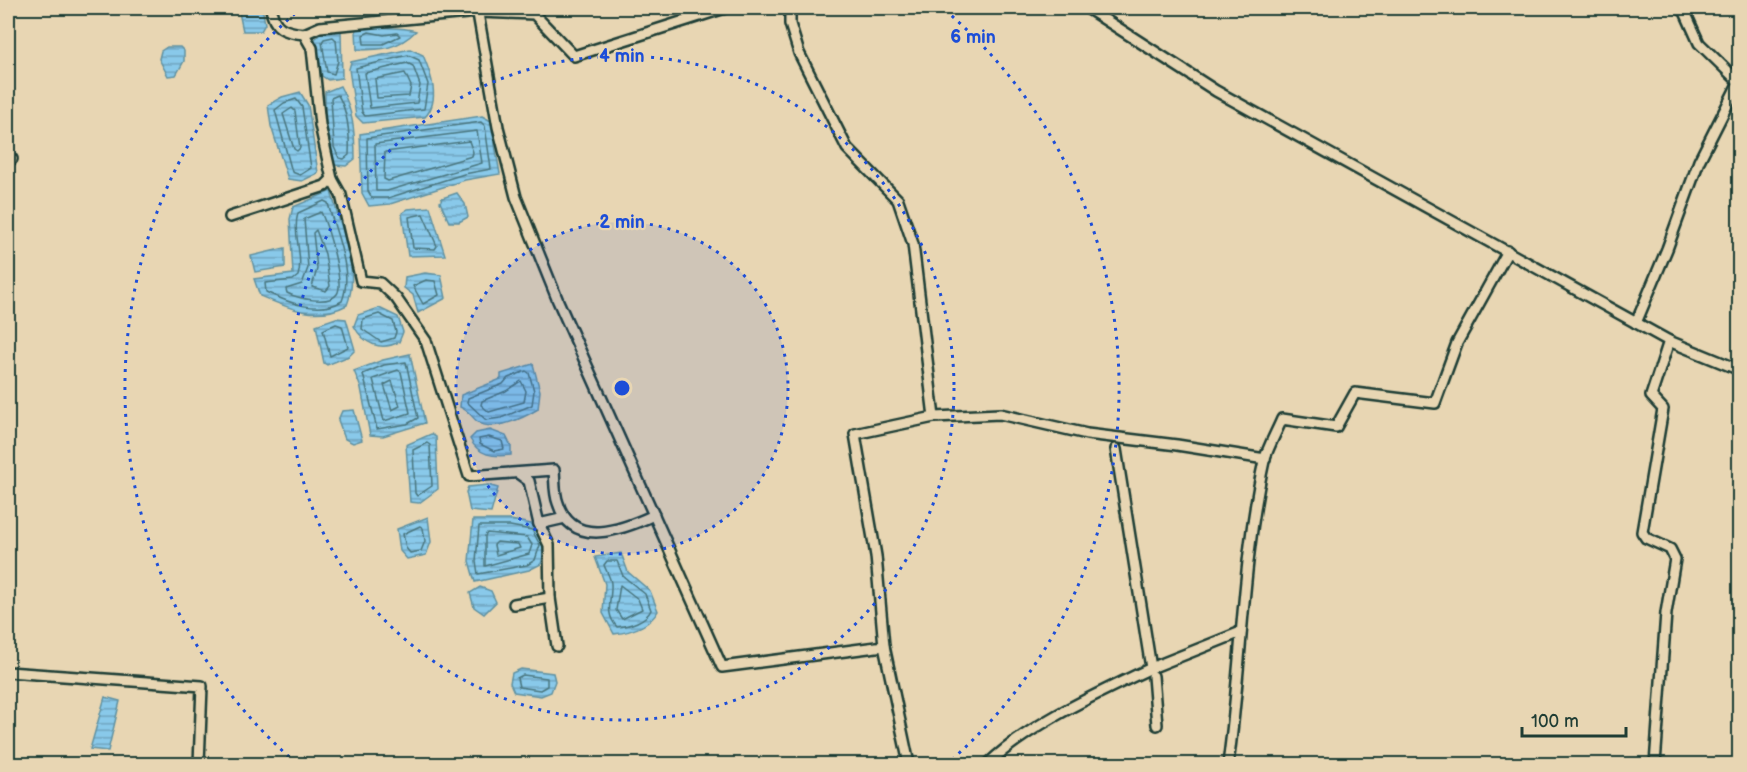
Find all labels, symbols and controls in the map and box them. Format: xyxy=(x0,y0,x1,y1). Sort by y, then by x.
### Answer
text: 6 min xyxy=(950,27,996,48)
text: 4 min xyxy=(599,46,645,67)
text: 2 min xyxy=(599,212,645,233)
centre of rings xyxy=(612,378,632,398)
scale bar xyxy=(1522,700,1626,738)
text: 100 m xyxy=(1531,711,1579,732)

